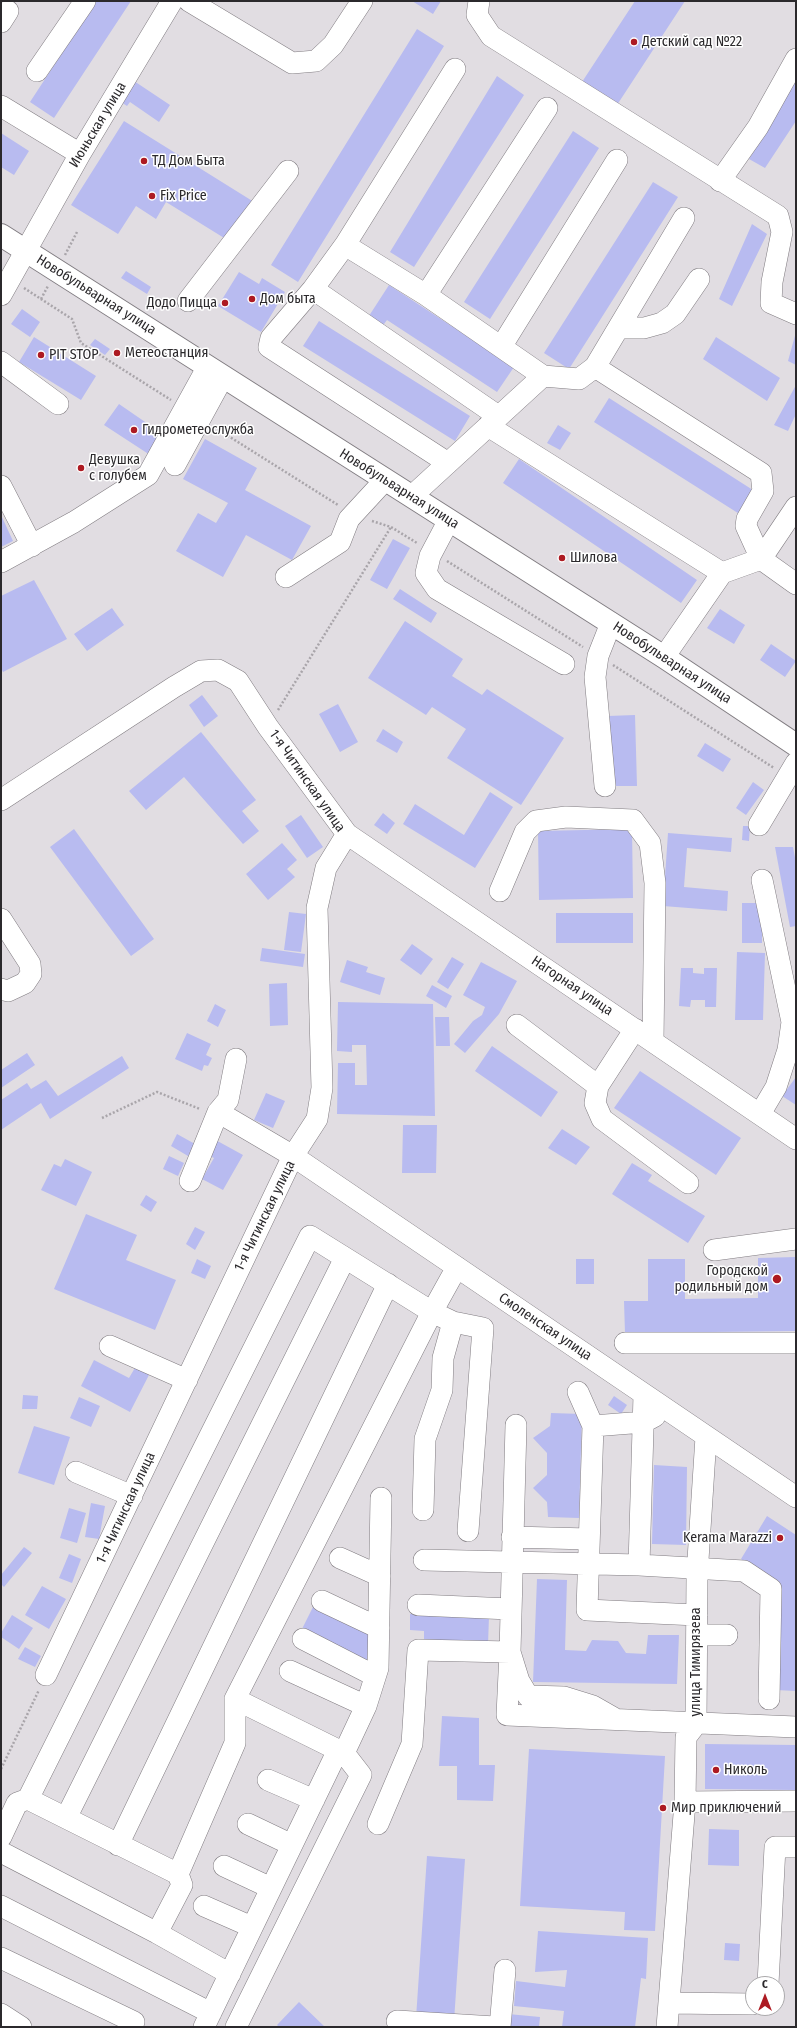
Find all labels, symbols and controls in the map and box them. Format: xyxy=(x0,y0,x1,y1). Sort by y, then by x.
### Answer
place label: Детский сад №22 xyxy=(642,34,742,50)
marker: Детский сад №22 xyxy=(629,37,639,47)
street label: Июньская улица xyxy=(66,79,130,171)
place label: ТД Дом Быта xyxy=(152,153,225,169)
marker: ТД Дом Быта xyxy=(139,156,149,166)
place label: Fix Price xyxy=(160,188,207,204)
marker: Fix Price xyxy=(147,191,157,201)
street label: Новобульварная улица xyxy=(33,251,159,339)
place label: Дом быта xyxy=(260,291,316,307)
marker: Дом быта xyxy=(247,294,257,304)
place label: Додо Пицца xyxy=(147,295,217,311)
marker: Додо Пицца xyxy=(220,298,230,308)
place label: Метеостанция xyxy=(125,345,209,361)
place label: PIT STOP xyxy=(49,347,99,363)
marker: Метеостанция xyxy=(112,348,122,358)
marker: PIT STOP xyxy=(36,350,46,360)
place label: Гидрометеослужба xyxy=(142,422,254,438)
marker: Гидрометеослужба xyxy=(129,425,139,435)
street label: Новобульварная улица xyxy=(336,445,462,533)
place label: Девушка с голубем xyxy=(89,452,147,484)
marker: Девушка с голубем xyxy=(76,463,86,473)
place label: Шилова xyxy=(570,550,617,566)
marker: Шилова xyxy=(557,553,567,563)
street label: Новобульварная улица xyxy=(610,618,734,708)
street label: 1-я Читинская улица xyxy=(265,727,349,835)
street label: Нагорная улица xyxy=(528,953,616,1019)
street label: 1-я Читинская улица xyxy=(231,1158,299,1274)
place label: Городской родильный дом xyxy=(675,1263,768,1296)
marker: Городской родильный дом xyxy=(771,1273,783,1285)
street label: Смоленская улица xyxy=(495,1290,595,1364)
street label: 1-я Читинская улица xyxy=(93,1450,159,1566)
place label: Kerama Marazzi xyxy=(683,1530,772,1546)
marker: Kerama Marazzi xyxy=(775,1533,785,1543)
street label: улица Тимирязева xyxy=(688,1607,704,1717)
place label: Николь xyxy=(724,1762,767,1778)
marker: Николь xyxy=(711,1765,721,1775)
place label: Мир приключений xyxy=(671,1800,782,1816)
marker: Мир приключений xyxy=(658,1803,668,1813)
north arrow xyxy=(745,1976,785,2016)
text: С xyxy=(762,1978,768,1991)

